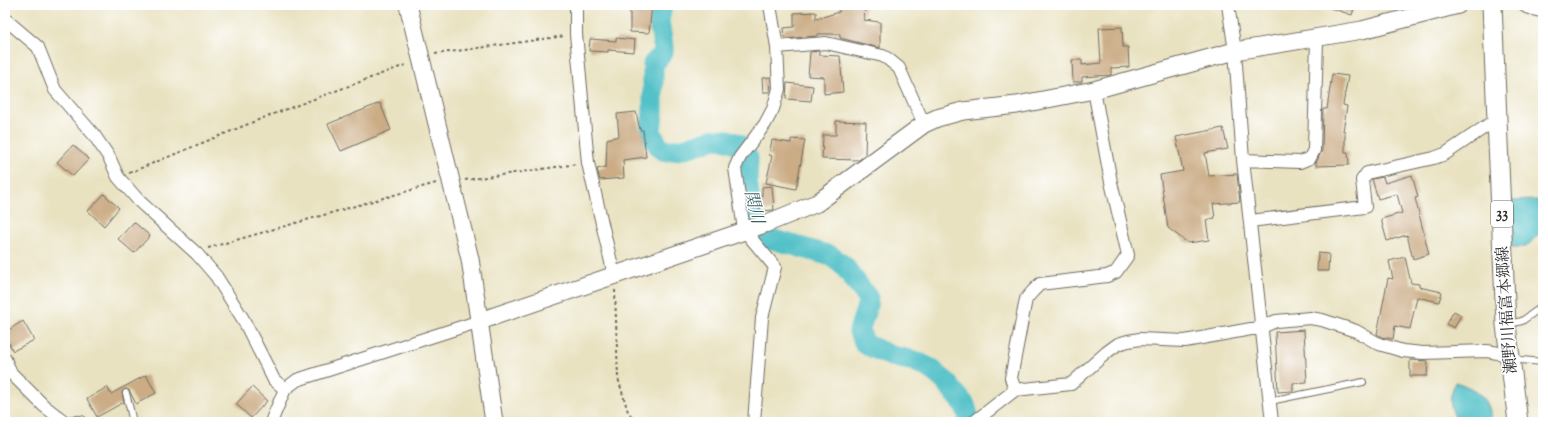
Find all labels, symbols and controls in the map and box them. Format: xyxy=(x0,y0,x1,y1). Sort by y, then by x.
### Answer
water label: 関川 xyxy=(737,188,769,228)
road number: 33 xyxy=(1491,201,1513,227)
street label: 瀬野川福富本郷線 xyxy=(1492,245,1524,375)

